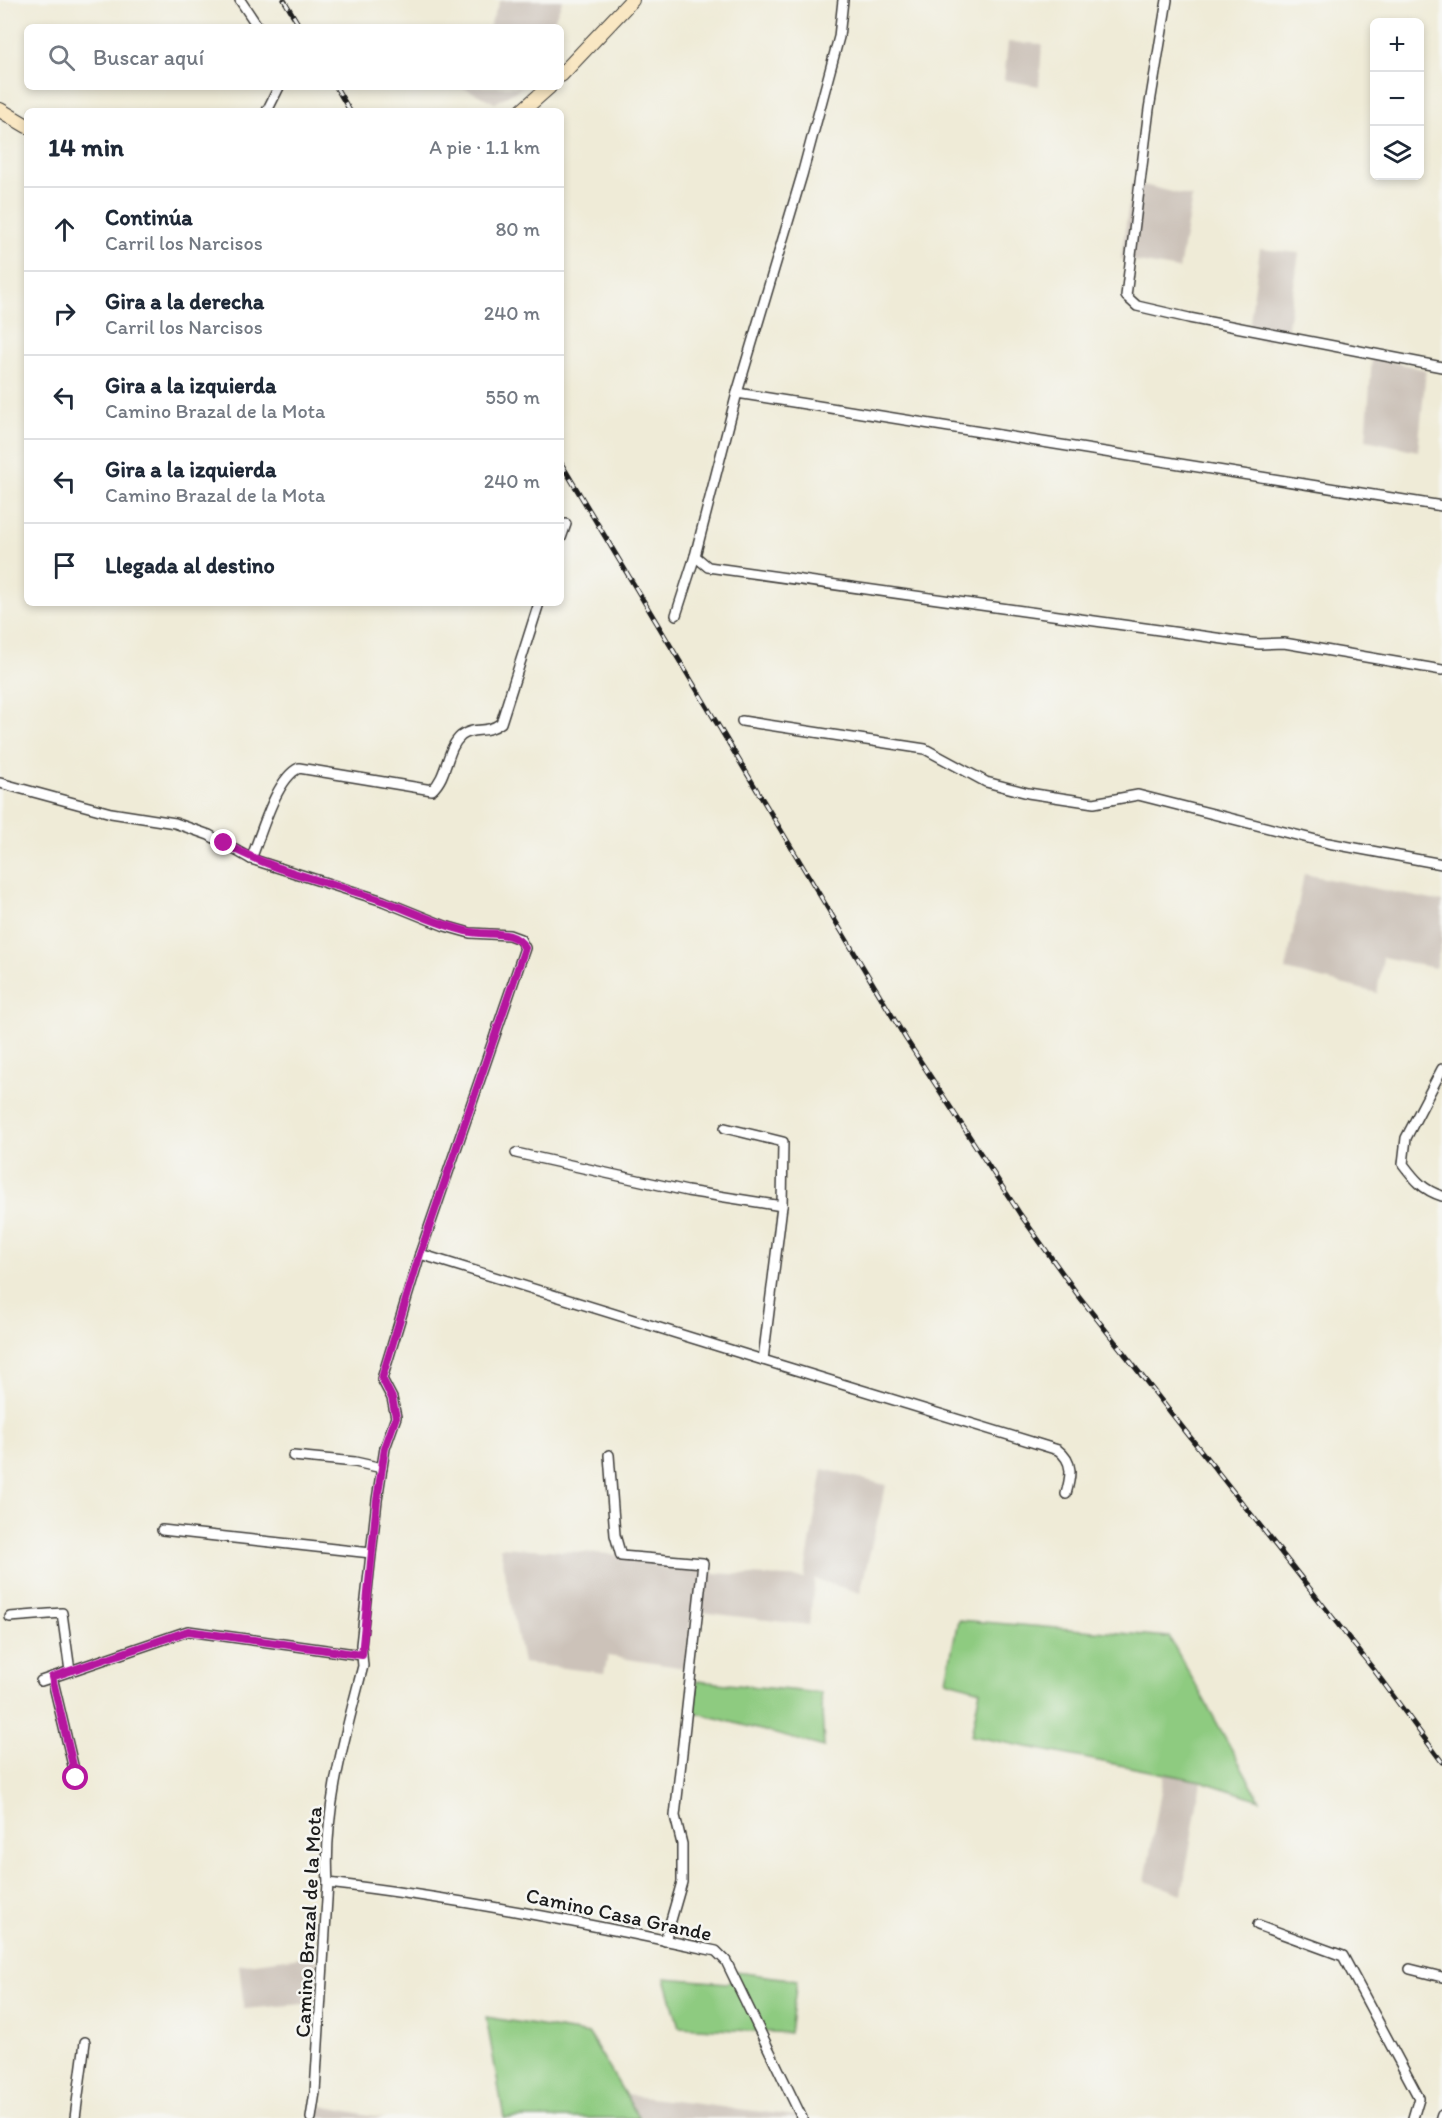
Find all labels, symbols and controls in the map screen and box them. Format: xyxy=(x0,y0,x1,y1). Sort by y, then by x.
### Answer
map controls xyxy=(1370,18,1424,180)
button: + xyxy=(1370,18,1424,72)
search box xyxy=(24,24,564,90)
icon: search xyxy=(45,41,78,74)
text: Buscar aquí xyxy=(93,44,204,71)
button: − xyxy=(1370,72,1424,126)
button: layers xyxy=(1370,126,1424,180)
text: 14 min xyxy=(48,131,124,163)
text: A pie · 1.1 km xyxy=(429,135,540,159)
text: Continúa xyxy=(105,204,193,231)
icon: ahead xyxy=(48,213,81,246)
text: 80 m xyxy=(495,217,540,241)
text: Carril los Narcisos xyxy=(105,231,263,255)
text: Gira a la derecha xyxy=(105,288,264,315)
icon: right xyxy=(48,297,81,330)
text: 240 m xyxy=(484,301,540,325)
text: Carril los Narcisos xyxy=(105,315,263,339)
text: Gira a la izquierda xyxy=(105,372,276,399)
icon: left xyxy=(48,381,81,414)
text: 550 m xyxy=(485,385,540,409)
text: Camino Brazal de la Mota xyxy=(105,399,325,423)
text: Gira a la izquierda xyxy=(105,456,276,483)
icon: left xyxy=(48,465,81,498)
text: 240 m xyxy=(484,469,540,493)
text: Camino Brazal de la Mota xyxy=(105,483,325,507)
icon: arrive xyxy=(48,549,81,582)
text: Llegada al destino xyxy=(105,552,275,579)
route end xyxy=(210,829,236,855)
route start xyxy=(62,1764,88,1790)
street label: Camino Brazal de la Mota xyxy=(289,1806,327,2038)
street label: Camino Casa Grande xyxy=(524,1882,714,1946)

